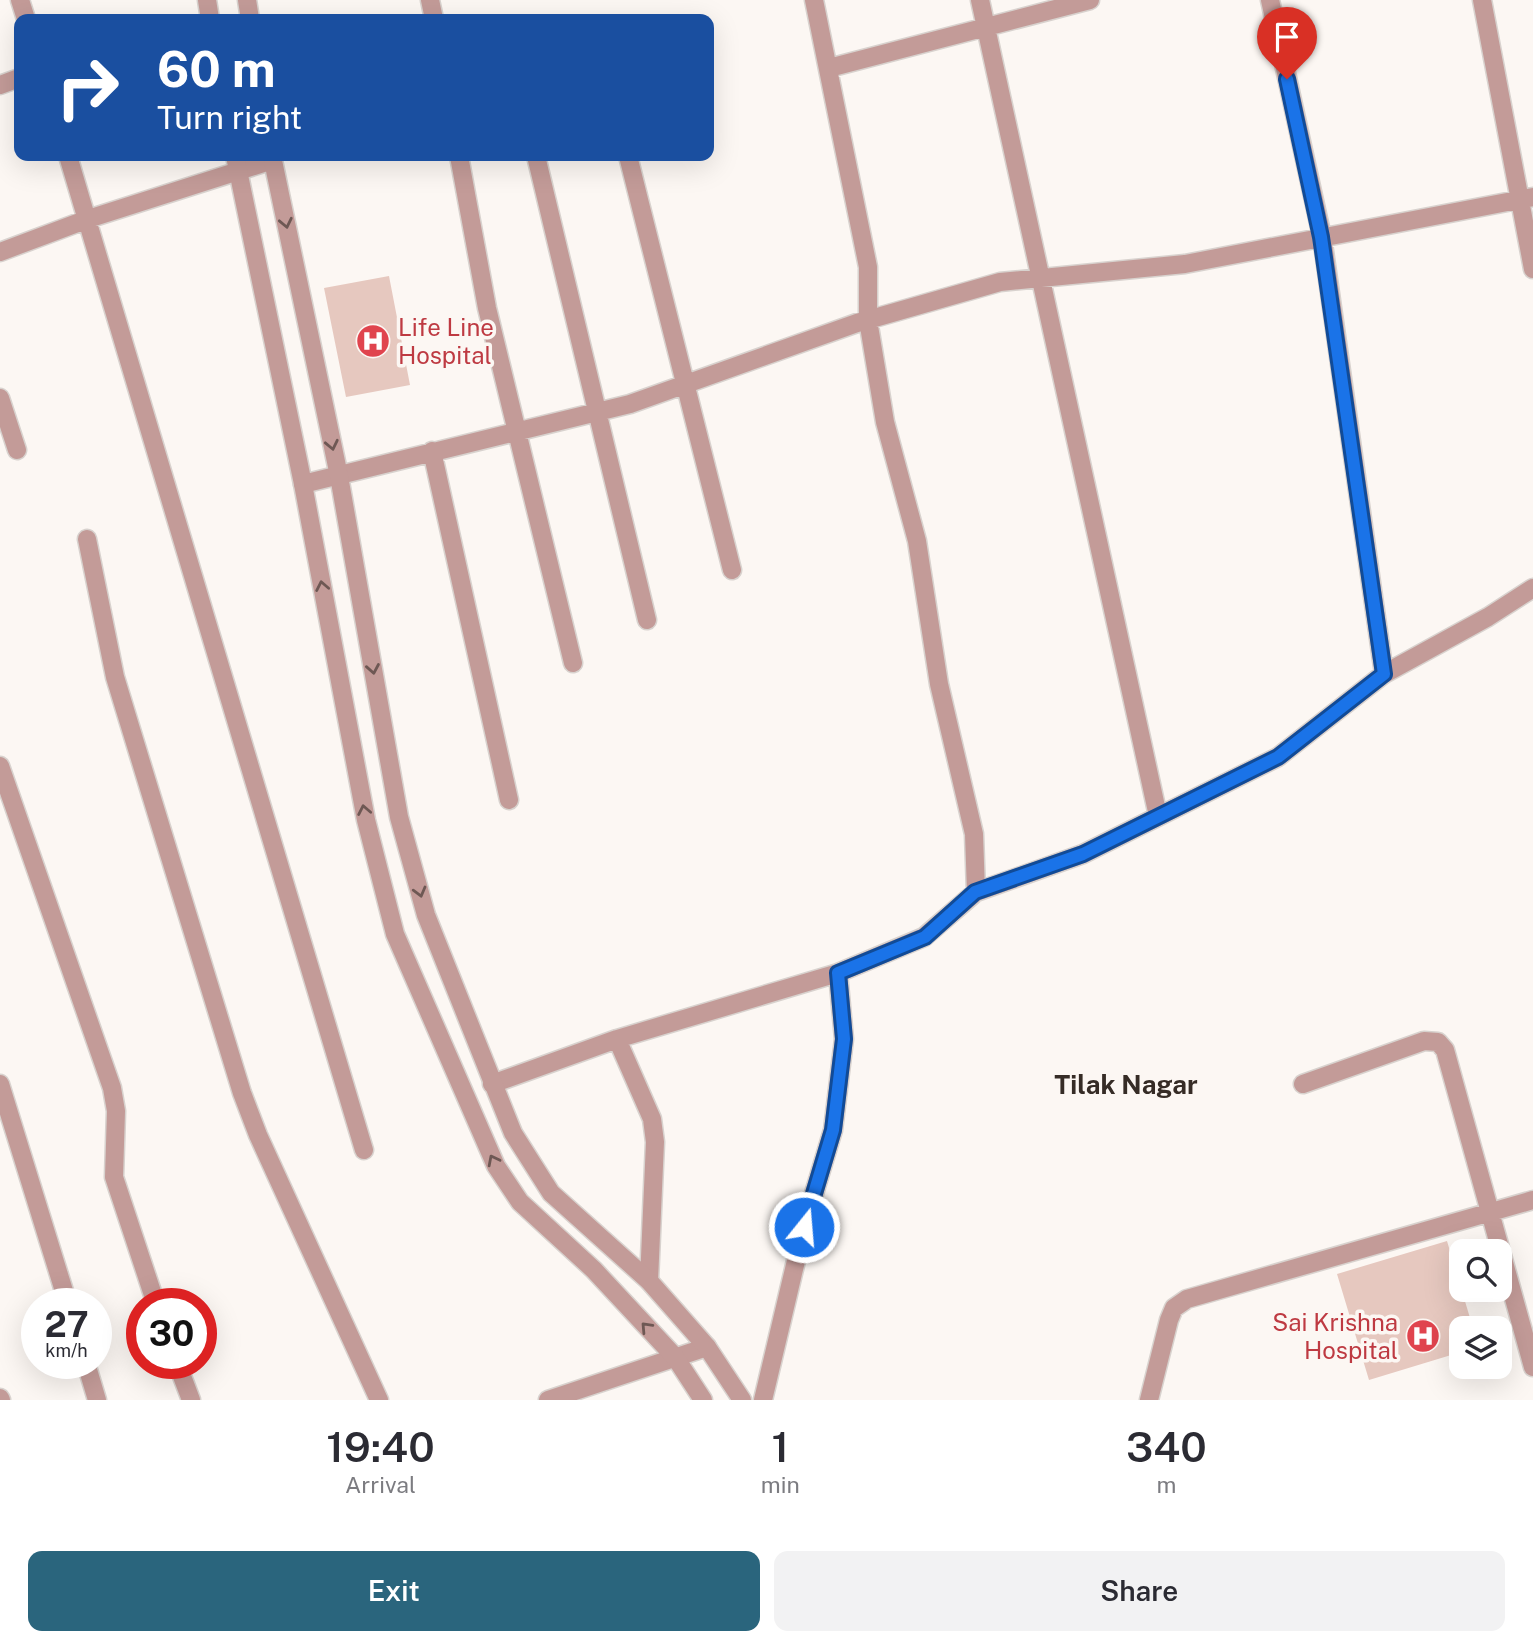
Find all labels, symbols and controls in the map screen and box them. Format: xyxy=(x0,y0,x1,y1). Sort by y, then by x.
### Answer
pin xyxy=(1257,7,1317,79)
icon: arrive xyxy=(1268,18,1306,56)
text: 60 m xyxy=(157,40,276,98)
icon: right xyxy=(42,42,133,133)
text: Turn right xyxy=(157,99,302,136)
one-way arrow xyxy=(277,217,292,229)
place label: Life Line Hospital xyxy=(398,313,494,369)
hospital icon: Life Line Hospital xyxy=(354,322,392,360)
one-way arrow xyxy=(324,439,339,451)
one-way arrow xyxy=(315,580,330,592)
one-way arrow xyxy=(365,663,380,675)
one-way arrow xyxy=(357,804,372,816)
one-way arrow xyxy=(411,885,426,897)
district label: Tilak Nagar xyxy=(1054,1069,1198,1100)
one-way arrow xyxy=(488,1155,502,1167)
position arrow xyxy=(767,1190,841,1264)
map controls xyxy=(1449,1239,1512,1379)
button: search xyxy=(1449,1239,1512,1302)
speed limit sign: 30 xyxy=(126,1288,217,1379)
text: 27 xyxy=(44,1304,89,1345)
place label: Sai Krishna Hospital xyxy=(1272,1308,1398,1364)
button: layers xyxy=(1449,1316,1512,1379)
hospital icon: Sai Krishna Hospital xyxy=(1404,1317,1442,1355)
one-way arrow xyxy=(642,1322,655,1335)
text: km/h xyxy=(45,1340,88,1361)
text: 19:40 xyxy=(326,1422,435,1471)
text: 1 xyxy=(772,1422,789,1471)
text: 340 xyxy=(1126,1422,1207,1471)
text: Arrival xyxy=(345,1471,416,1498)
text: min xyxy=(761,1471,800,1498)
text: m xyxy=(1156,1471,1176,1498)
button: Exit xyxy=(28,1551,760,1631)
button: Share xyxy=(774,1551,1505,1631)

